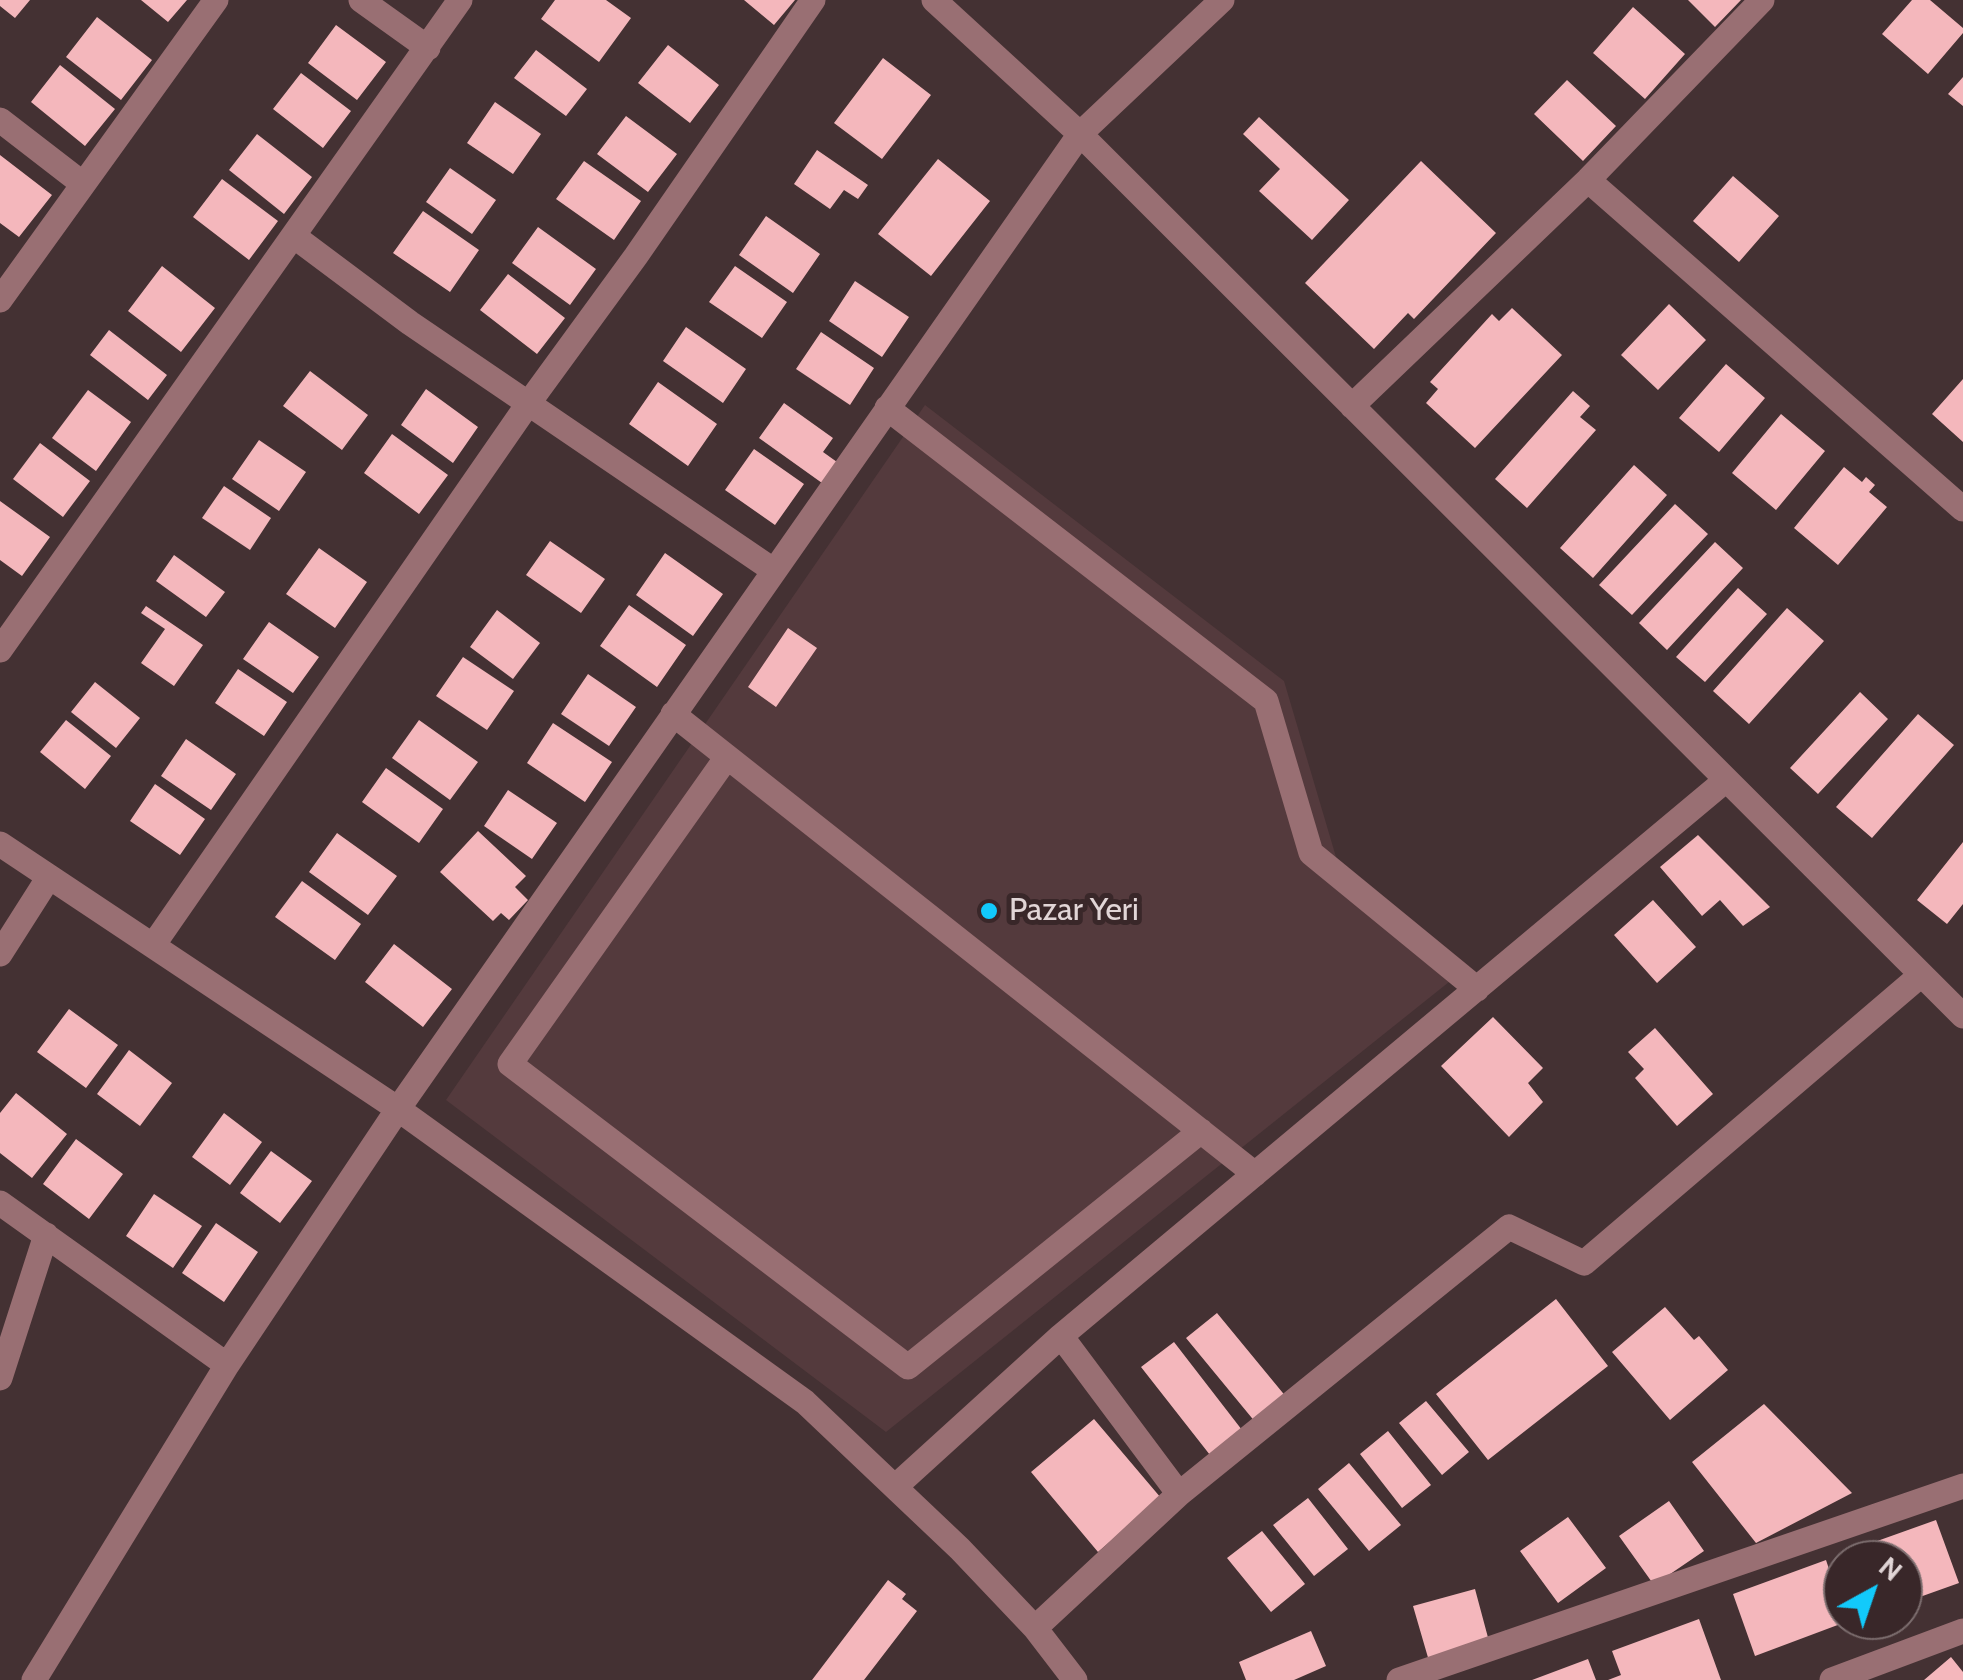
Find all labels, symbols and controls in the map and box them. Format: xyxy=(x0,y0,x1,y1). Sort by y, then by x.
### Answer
place label: Pazar Yeri xyxy=(1009,892,1139,930)
marker: Pazar Yeri xyxy=(978,900,1000,922)
north arrow xyxy=(1823,1540,1923,1640)
text: N xyxy=(1872,1549,1910,1588)

